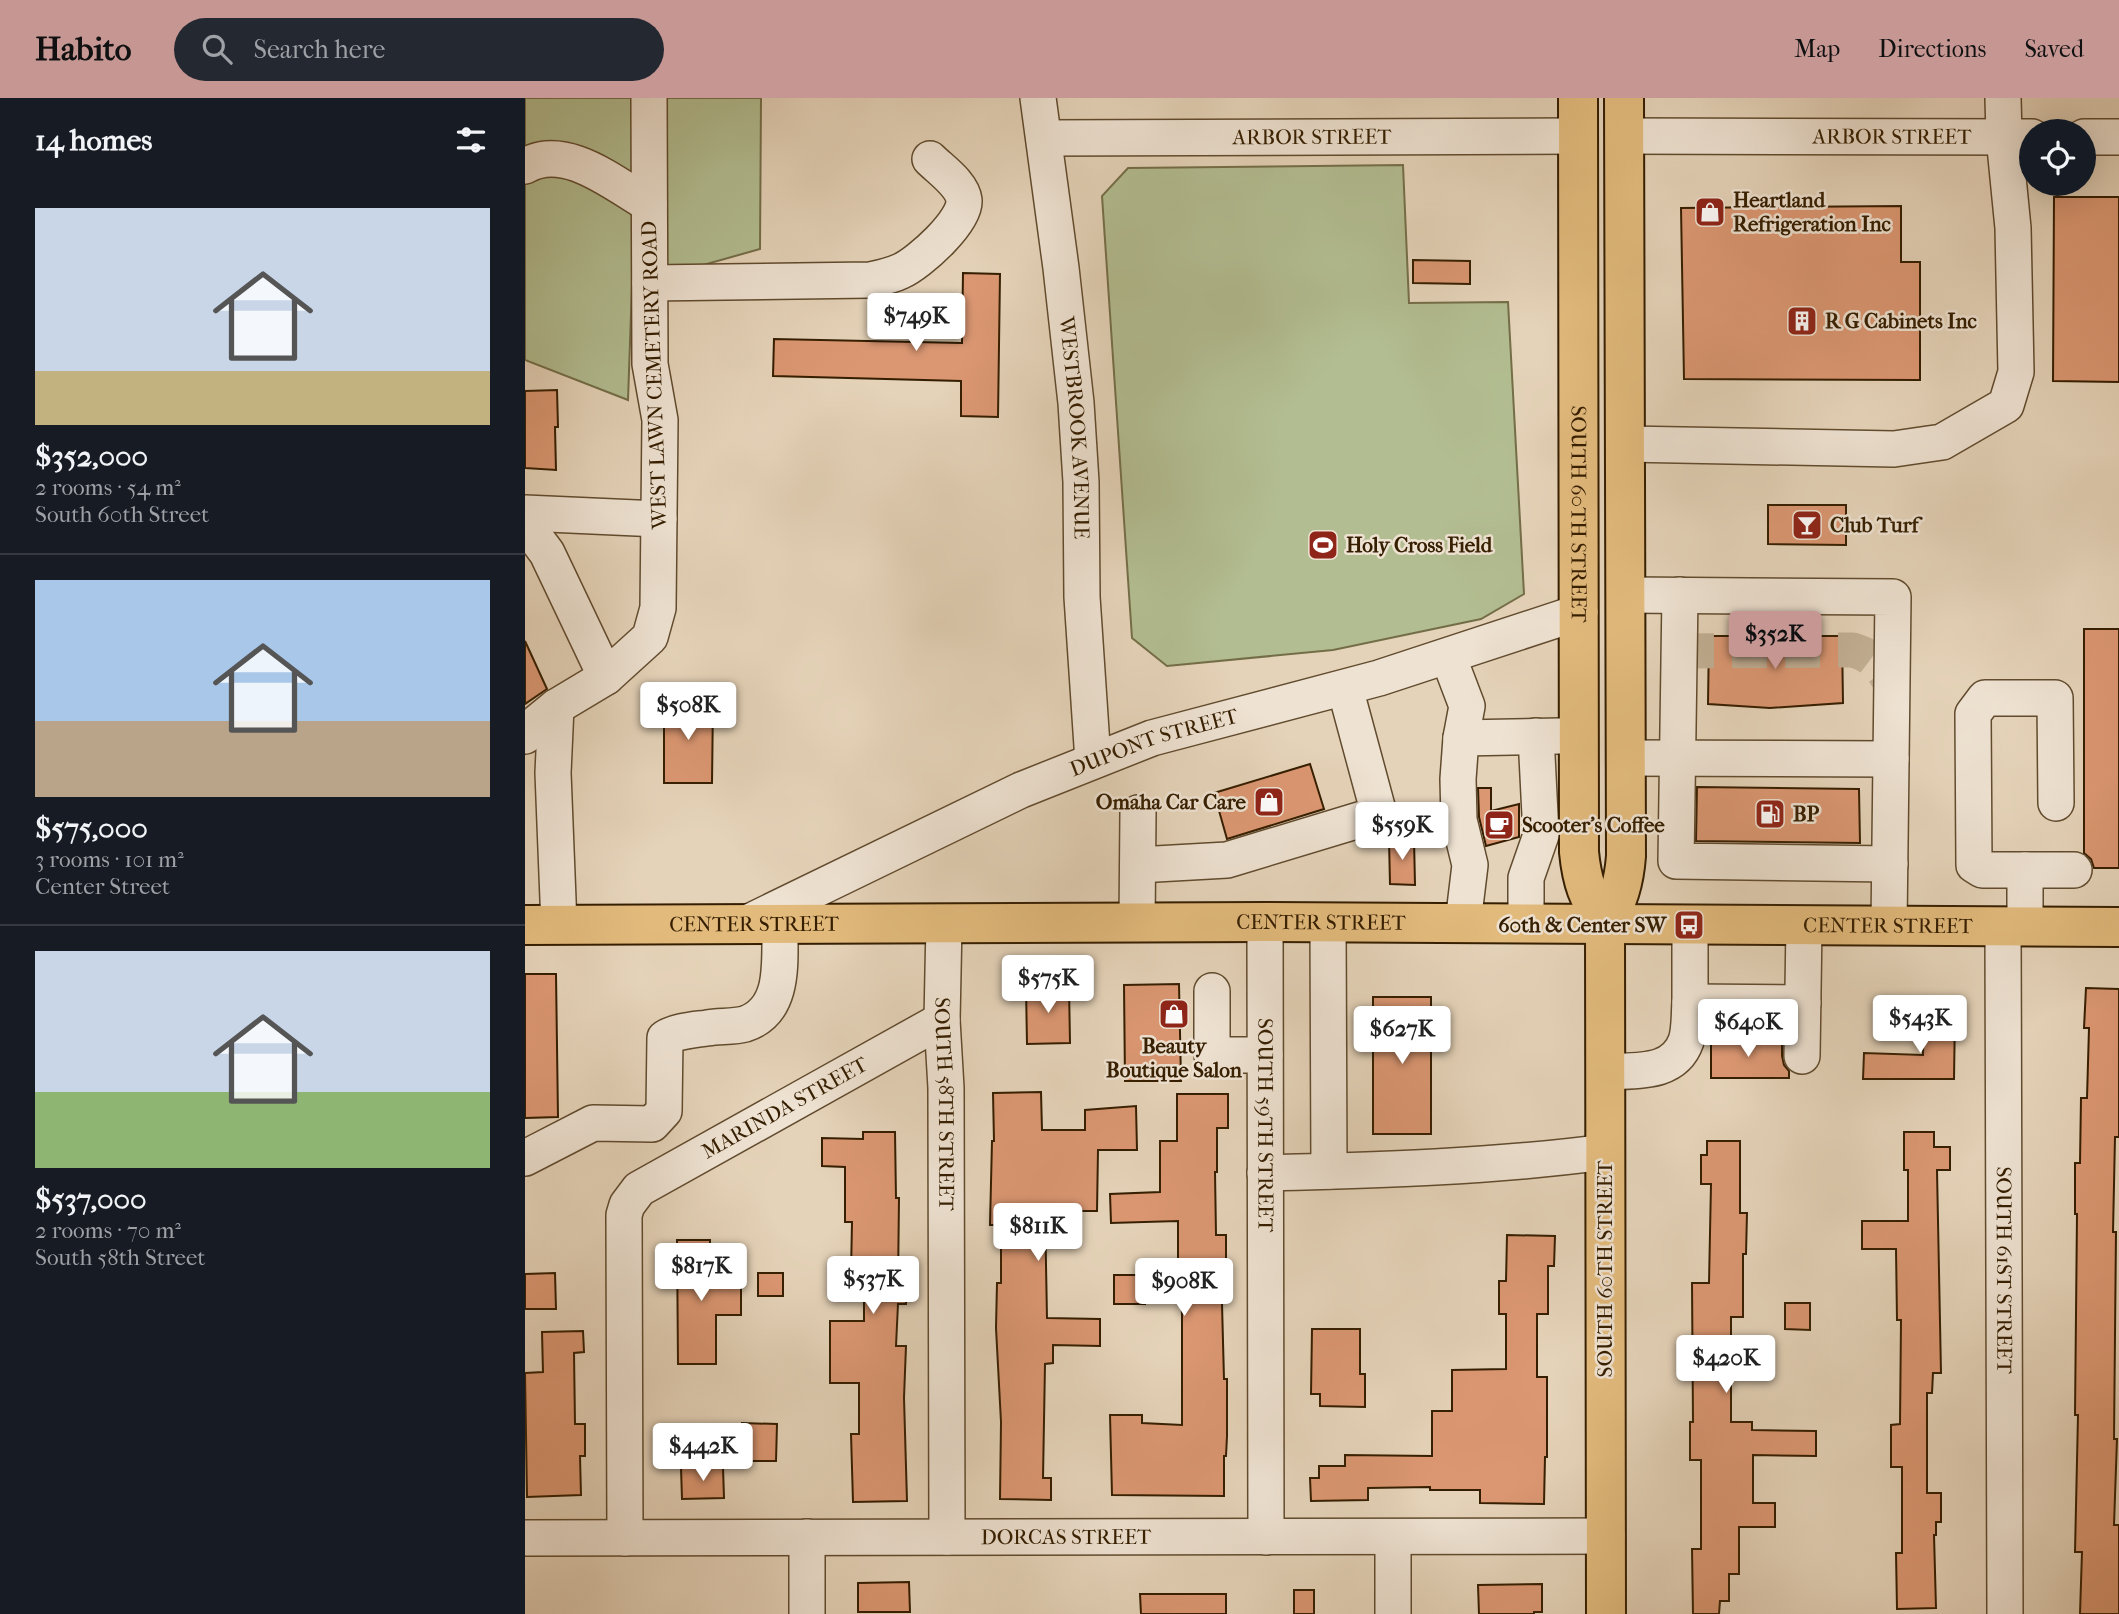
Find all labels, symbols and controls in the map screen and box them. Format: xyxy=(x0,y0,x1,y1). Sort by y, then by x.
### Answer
search box xyxy=(174,18,664,81)
text: Habito xyxy=(35,30,132,69)
icon: search xyxy=(198,30,236,68)
text: Search here xyxy=(254,34,385,65)
text: Map xyxy=(1794,35,1840,63)
text: Directions xyxy=(1878,35,1986,63)
text: Saved xyxy=(2024,35,2084,63)
map controls xyxy=(2019,119,2096,196)
button: locate xyxy=(2019,119,2096,196)
icon: filters xyxy=(452,121,490,159)
text: 14 homes xyxy=(35,123,152,158)
street label: ARBOR STREET xyxy=(1812,124,1972,149)
street label: ARBOR STREET xyxy=(1232,125,1392,149)
place label: Heartland Refrigeration Inc xyxy=(1733,188,1891,236)
shop icon: Heartland Refrigeration Inc xyxy=(1693,195,1727,229)
street label: WEST LAWN CEMETERY ROAD xyxy=(637,220,671,531)
icon: home xyxy=(200,253,326,379)
pin: $749K xyxy=(867,294,965,353)
text: $749K xyxy=(883,302,949,329)
building icon: R G Cabinets Inc xyxy=(1785,304,1819,338)
place label: R G Cabinets Inc xyxy=(1825,309,1977,333)
street label: WESTBROOK AVENUE xyxy=(1054,314,1093,539)
street label: SOUTH 60TH STREET xyxy=(1566,405,1591,623)
text: $352,000 xyxy=(35,439,148,474)
text: 2 rooms · 54 m² xyxy=(35,474,181,501)
text: South 60th Street xyxy=(35,501,209,528)
bar icon: Club Turf xyxy=(1790,508,1824,542)
place label: Club Turf xyxy=(1830,513,1924,537)
sports icon: Holy Cross Field xyxy=(1306,528,1340,562)
place label: Holy Cross Field xyxy=(1346,533,1493,557)
pin: $352K xyxy=(1726,612,1824,671)
text: $352K xyxy=(1745,620,1805,647)
icon: home xyxy=(200,625,326,751)
pin: $508K xyxy=(639,682,737,742)
text: $508K xyxy=(656,691,720,718)
street label: DUPONT STREET xyxy=(1066,704,1241,781)
shop icon: Omaha Car Care xyxy=(1252,785,1286,819)
place label: Omaha Car Care xyxy=(1096,790,1247,814)
fuel station icon: BP xyxy=(1753,797,1787,831)
pin: $559K xyxy=(1353,802,1451,862)
place label: BP xyxy=(1793,802,1820,826)
cafe icon: Scooter's Coffee xyxy=(1482,808,1516,842)
text: $575,000 xyxy=(35,811,148,846)
text: $559K xyxy=(1371,811,1433,838)
place label: Scooter's Coffee xyxy=(1522,813,1665,837)
text: 3 rooms · 101 m² xyxy=(35,846,184,873)
text: Center Street xyxy=(35,873,170,900)
bus stop icon: 60th & Center SW xyxy=(1672,908,1706,942)
street label: CENTER STREET xyxy=(1236,910,1407,935)
street label: CENTER STREET xyxy=(669,912,840,936)
place label: 60th & Center SW xyxy=(1498,913,1667,937)
street label: CENTER STREET xyxy=(1803,913,1974,938)
pin: $575K xyxy=(999,956,1097,1015)
text: $575K xyxy=(1018,964,1078,991)
icon: home xyxy=(200,996,326,1122)
pin: $543K xyxy=(1871,996,1969,1055)
street label: SOUTH 58TH STREET xyxy=(930,997,958,1212)
shop icon: Beauty Boutique Salon xyxy=(1157,997,1191,1031)
pin: $640K xyxy=(1699,1000,1797,1059)
text: $543K xyxy=(1889,1004,1951,1031)
pin: $627K xyxy=(1353,1006,1451,1066)
text: $640K xyxy=(1714,1008,1782,1035)
text: $627K xyxy=(1370,1015,1434,1042)
street label: SOUTH 59TH STREET xyxy=(1253,1018,1278,1233)
place label: Beauty Boutique Salon xyxy=(1106,1034,1243,1082)
street label: MARINDA STREET xyxy=(697,1052,872,1164)
street label: SOUTH 60TH STREET xyxy=(1593,1160,1617,1377)
street label: SOUTH 61ST STREET xyxy=(1992,1166,2016,1374)
text: $537,000 xyxy=(35,1182,147,1217)
pin: $811K xyxy=(989,1204,1087,1263)
text: $811K xyxy=(1009,1212,1067,1239)
text: 2 rooms · 70 m² xyxy=(35,1217,181,1244)
text: South 58th Street xyxy=(35,1244,206,1271)
pin: $817K xyxy=(652,1244,750,1303)
text: $817K xyxy=(671,1252,731,1279)
pin: $537K xyxy=(824,1256,922,1316)
pin: $908K xyxy=(1135,1258,1233,1318)
text: $537K xyxy=(843,1265,903,1292)
text: $908K xyxy=(1151,1267,1217,1294)
pin: $420K xyxy=(1677,1336,1775,1395)
text: $420K xyxy=(1692,1344,1760,1371)
pin: $442K xyxy=(654,1424,752,1483)
text: $442K xyxy=(669,1432,737,1459)
street label: DORCAS STREET xyxy=(981,1525,1152,1549)

